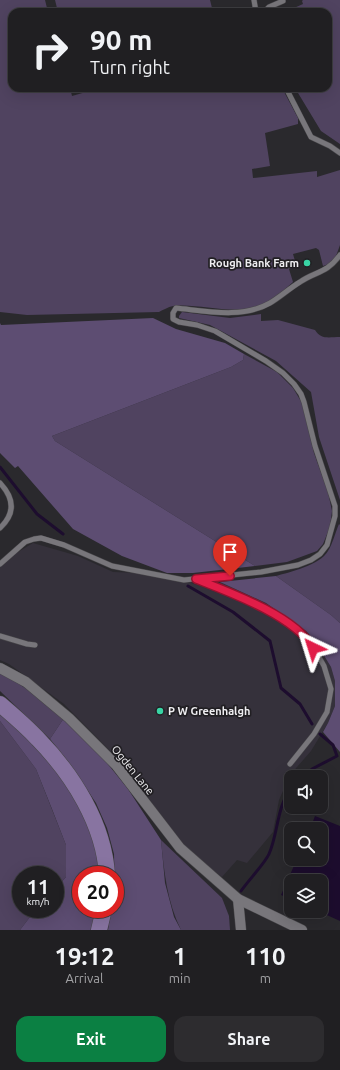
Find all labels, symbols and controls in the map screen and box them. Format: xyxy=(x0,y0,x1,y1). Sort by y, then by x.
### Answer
icon: right xyxy=(24,24,76,76)
text: 90 m xyxy=(90,24,152,55)
text: Turn right xyxy=(90,57,170,77)
place label: Rough Bank Farm xyxy=(209,257,299,269)
marker: Rough Bank Farm xyxy=(302,258,312,268)
pin xyxy=(213,535,247,576)
icon: arrive xyxy=(219,541,241,563)
position arrow xyxy=(292,627,334,669)
place label: P W Greenhalgh xyxy=(168,705,250,717)
marker: P W Greenhalgh xyxy=(155,706,165,716)
street label: Ogden Lane xyxy=(110,743,156,797)
map controls xyxy=(284,770,328,918)
button: sound xyxy=(284,770,328,814)
button: search xyxy=(284,822,328,866)
speed limit sign: 20 xyxy=(72,866,124,918)
button: layers xyxy=(284,874,328,918)
text: 11 xyxy=(27,875,49,898)
text: km/h xyxy=(26,896,50,907)
text: 19:12 xyxy=(54,943,114,970)
text: 1 xyxy=(173,943,186,970)
text: 110 xyxy=(245,943,286,970)
text: Arrival xyxy=(65,971,103,985)
text: min xyxy=(169,971,191,985)
text: m xyxy=(260,971,271,985)
button: Exit xyxy=(16,1016,166,1062)
button: Share xyxy=(174,1016,324,1062)

